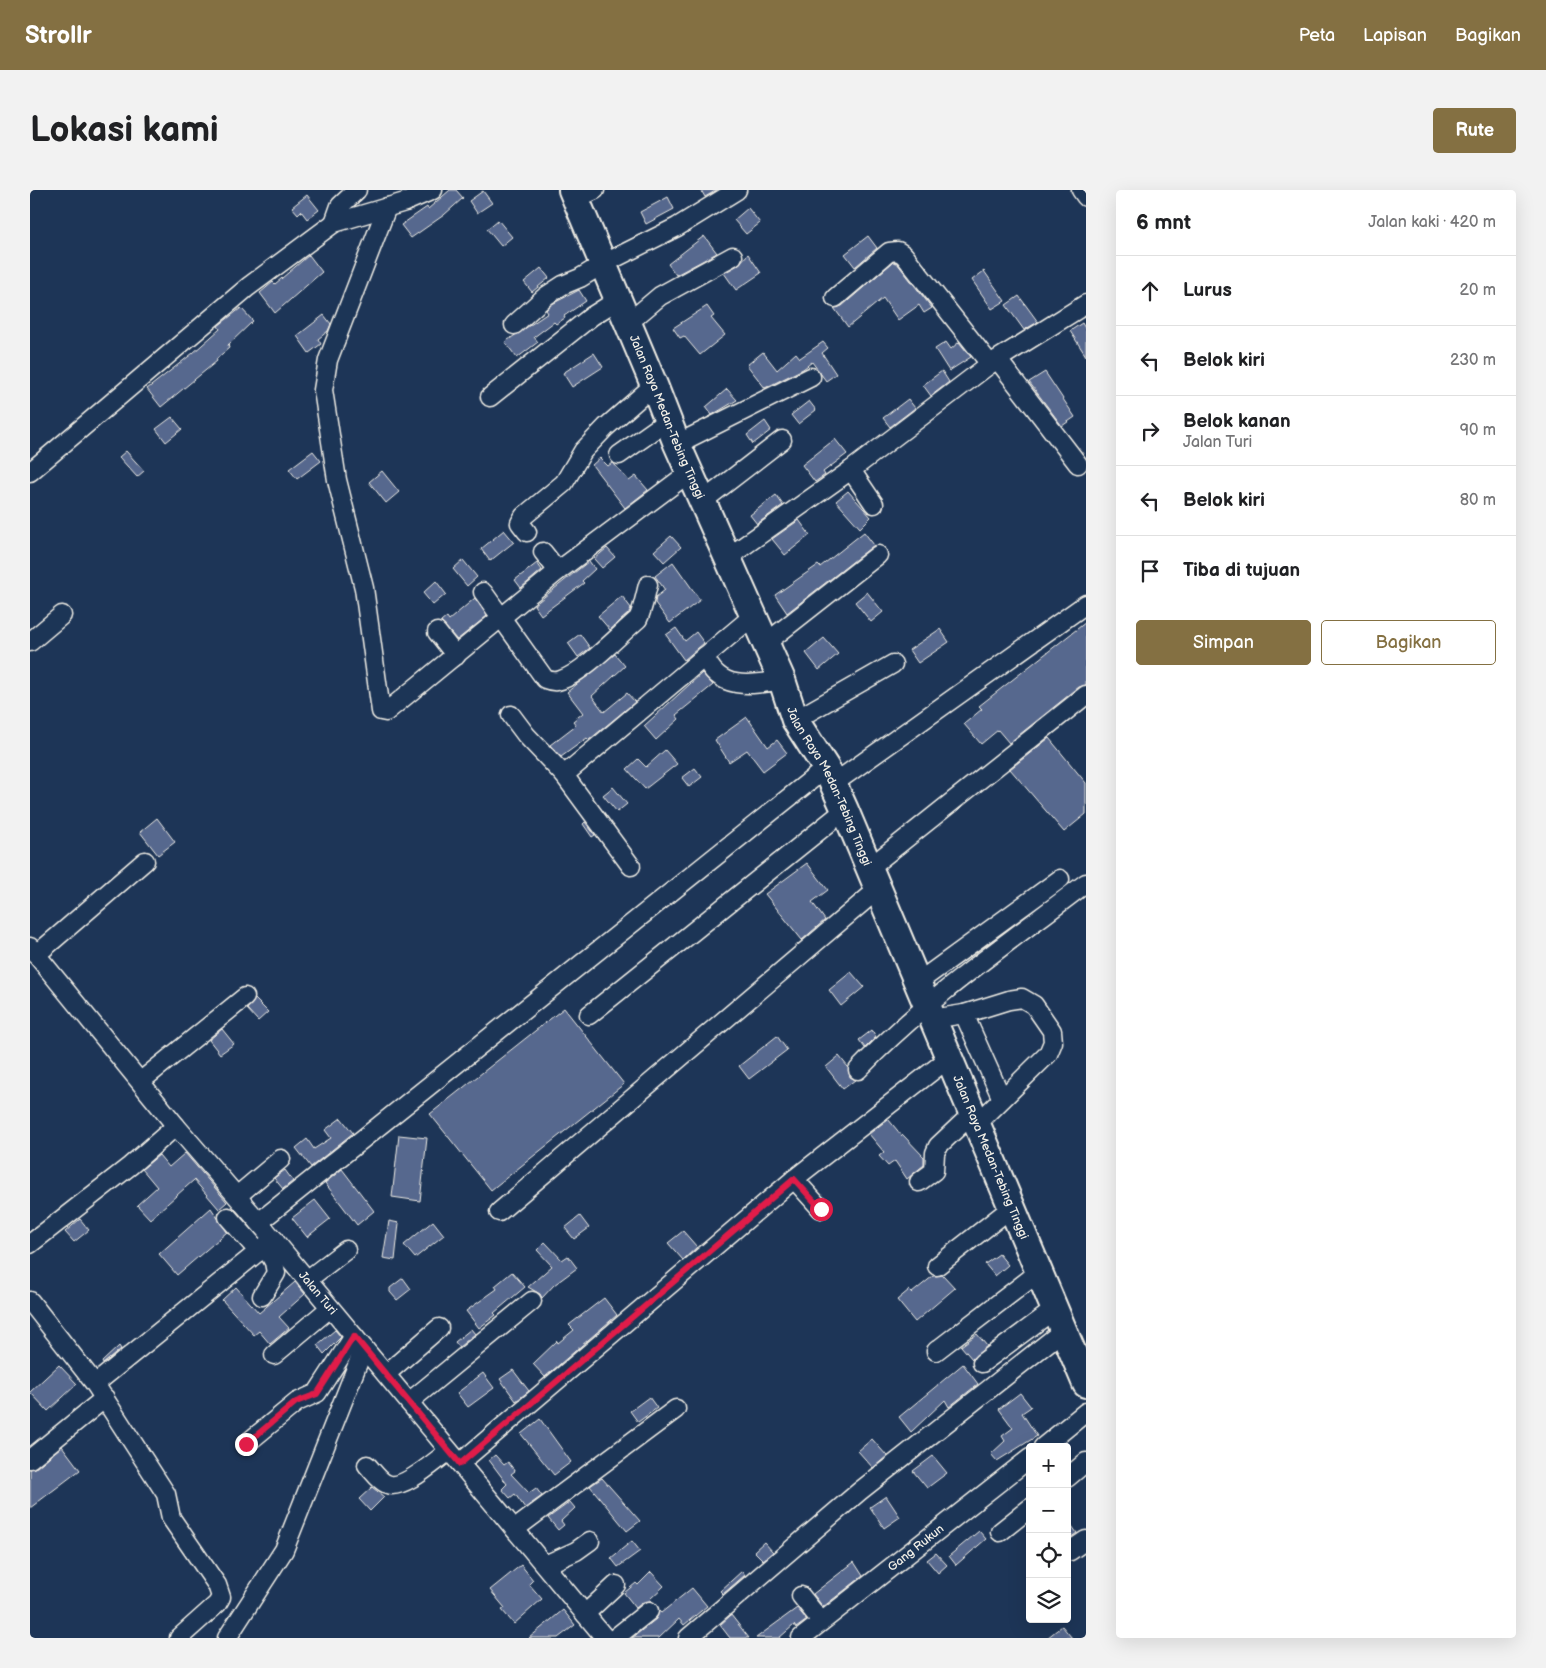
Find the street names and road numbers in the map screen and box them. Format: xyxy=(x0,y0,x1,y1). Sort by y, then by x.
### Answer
street label: Jalan Raya Medan-Tebing Tinggi xyxy=(626,333,708,502)
street label: Jalan Raya Medan-Tebing Tinggi xyxy=(783,705,875,868)
street label: Jalan Raya Medan-Tebing Tinggi xyxy=(949,1073,1031,1242)
street label: Jalan Turi xyxy=(295,1268,340,1318)
street label: Gang Rukun xyxy=(885,1521,947,1575)

